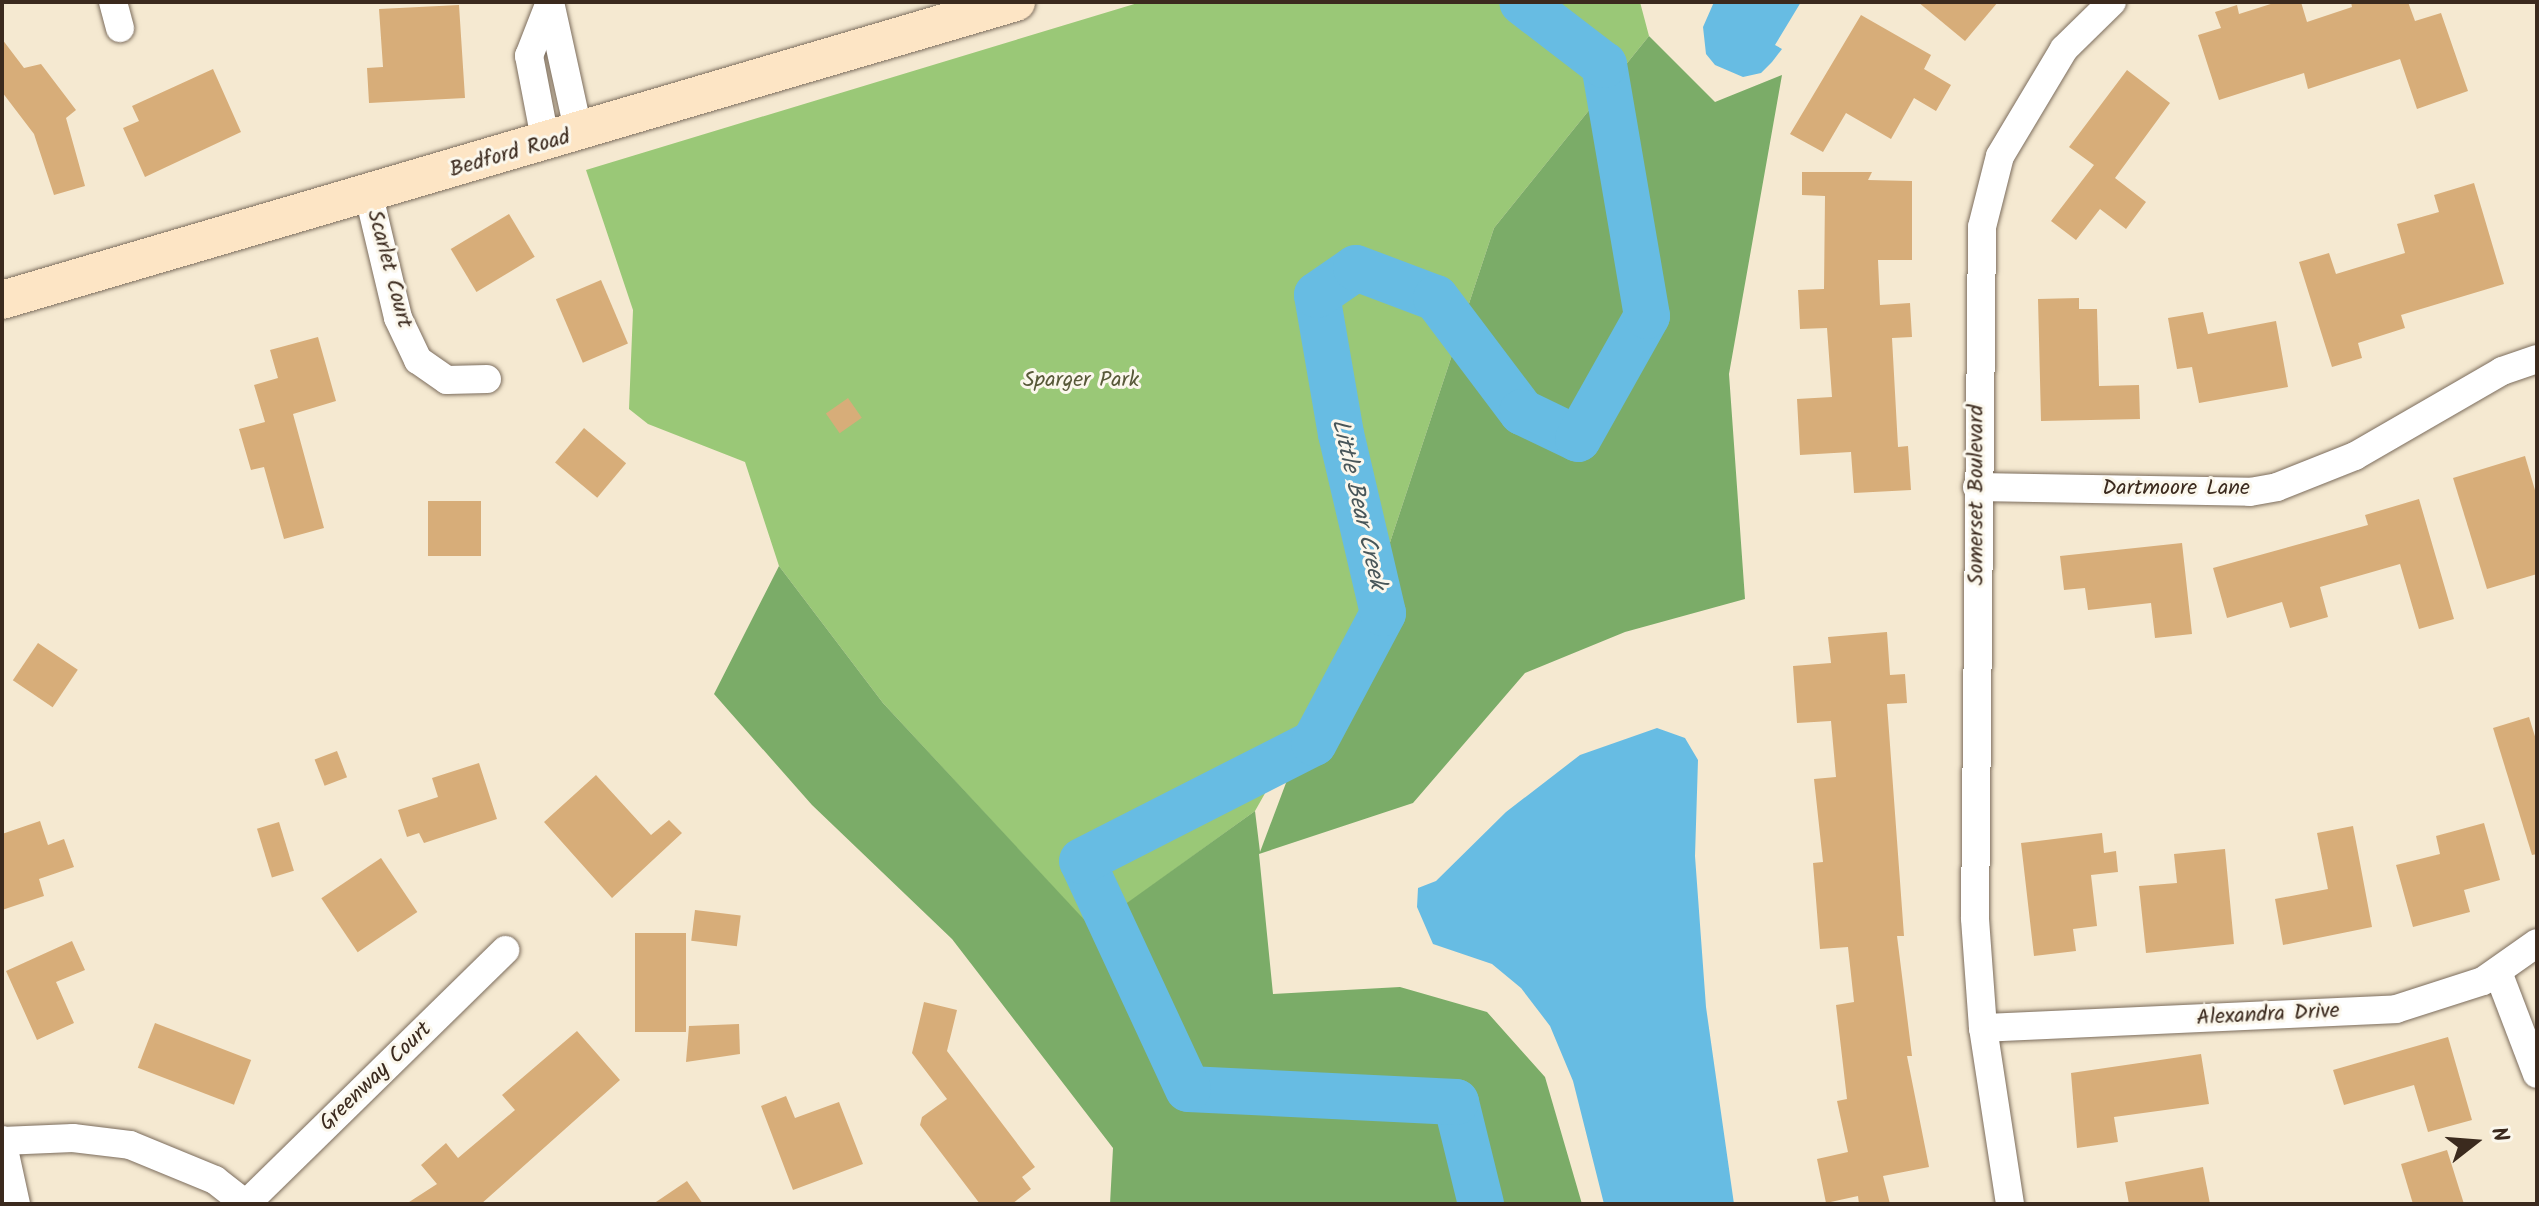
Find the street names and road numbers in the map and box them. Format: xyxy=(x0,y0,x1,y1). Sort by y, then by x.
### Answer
street label: Bedford Road xyxy=(447,124,573,184)
street label: Scarlet Court xyxy=(361,207,417,331)
street label: Somerset Boulevard xyxy=(1964,405,1990,585)
street label: Dartmoore Lane xyxy=(2102,476,2250,502)
street label: Alexandra Drive xyxy=(2196,998,2340,1032)
street label: Greenway Court xyxy=(314,1017,438,1137)

